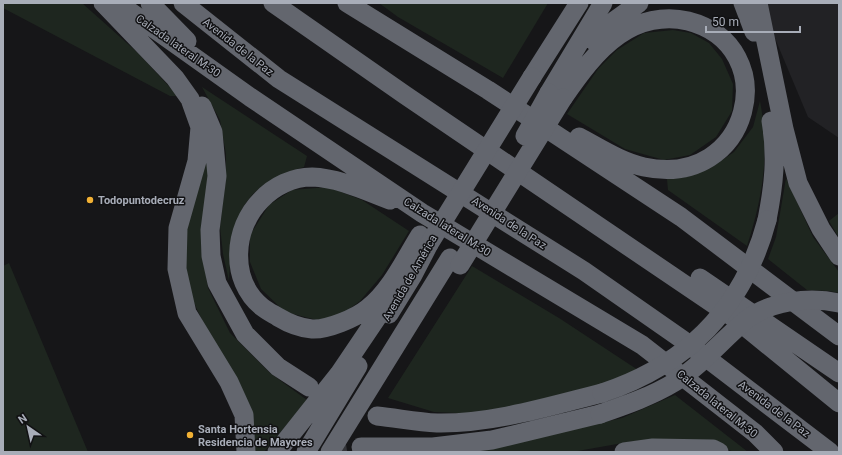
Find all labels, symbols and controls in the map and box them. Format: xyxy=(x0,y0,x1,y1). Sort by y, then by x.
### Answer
scale bar xyxy=(706,8,800,34)
street label: Calzada lateral M-30 xyxy=(133,12,223,80)
street label: Avenida de la Paz xyxy=(200,15,276,79)
text: 50 m xyxy=(712,15,739,29)
place label: Todopuntodecruz xyxy=(98,194,185,207)
street label: Avenida de la Paz xyxy=(469,194,549,252)
marker: Todopuntodecruz xyxy=(85,195,95,205)
street label: Calzada lateral M-30 xyxy=(401,195,493,259)
street label: Avenida de América xyxy=(380,233,440,323)
street label: Calzada lateral M-30 xyxy=(674,367,760,441)
street label: Avenida de la Paz xyxy=(736,378,813,440)
north arrow xyxy=(8,407,48,447)
text: N xyxy=(16,411,30,427)
place label: Santa Hortensia Residencia de Mayores xyxy=(198,423,313,449)
marker: Santa Hortensia Residencia de Mayores xyxy=(185,430,195,440)

